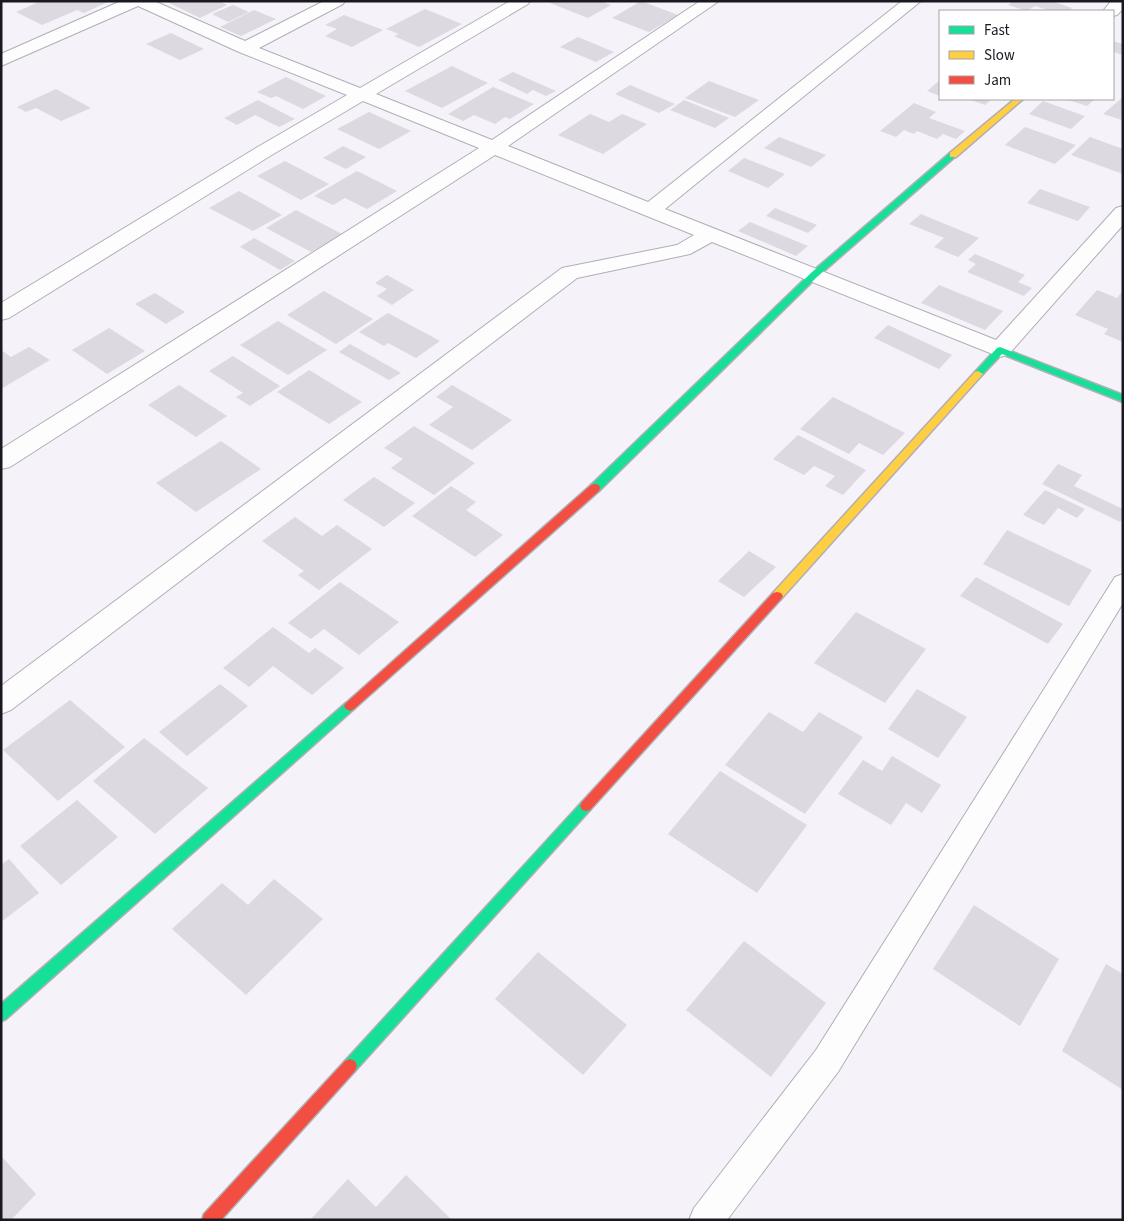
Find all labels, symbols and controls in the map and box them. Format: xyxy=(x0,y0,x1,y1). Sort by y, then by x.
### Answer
legend xyxy=(939,10,1114,100)
text: Fast xyxy=(984,20,1010,41)
text: Slow xyxy=(984,45,1015,66)
text: Jam xyxy=(984,70,1011,91)

